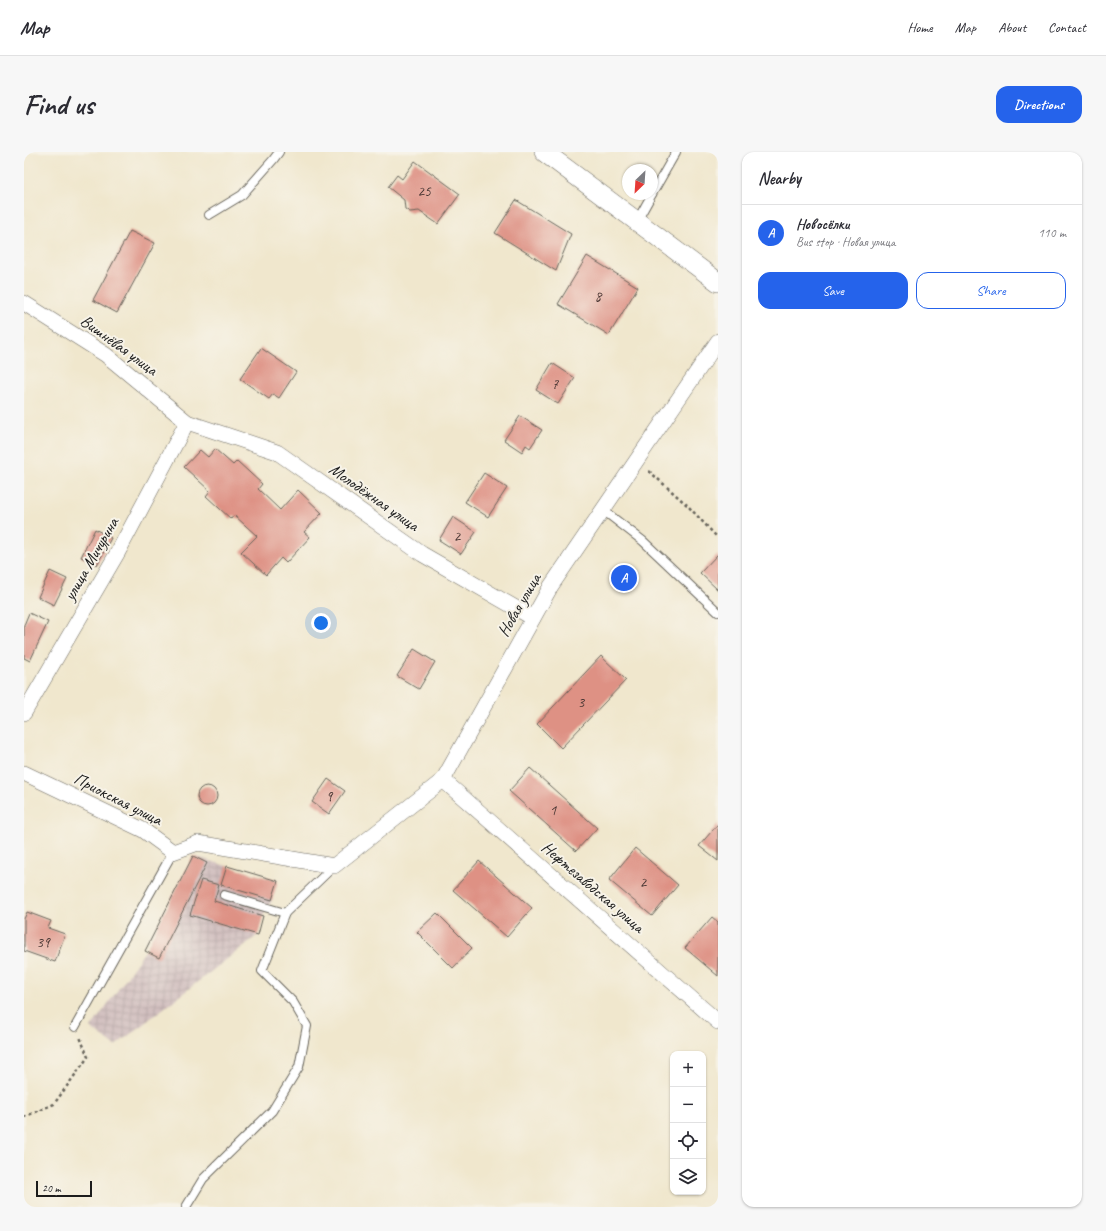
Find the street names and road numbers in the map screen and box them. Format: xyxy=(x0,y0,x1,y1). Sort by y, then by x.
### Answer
street label: Вишнёвая улица xyxy=(76,310,163,381)
street label: Молодёжная улица xyxy=(325,458,424,536)
street label: улица Мичурина xyxy=(58,512,124,605)
street label: Новая улица xyxy=(493,568,546,640)
street label: Приокская улица xyxy=(70,768,167,831)
street label: Нефтезаводская улица xyxy=(537,837,650,939)

